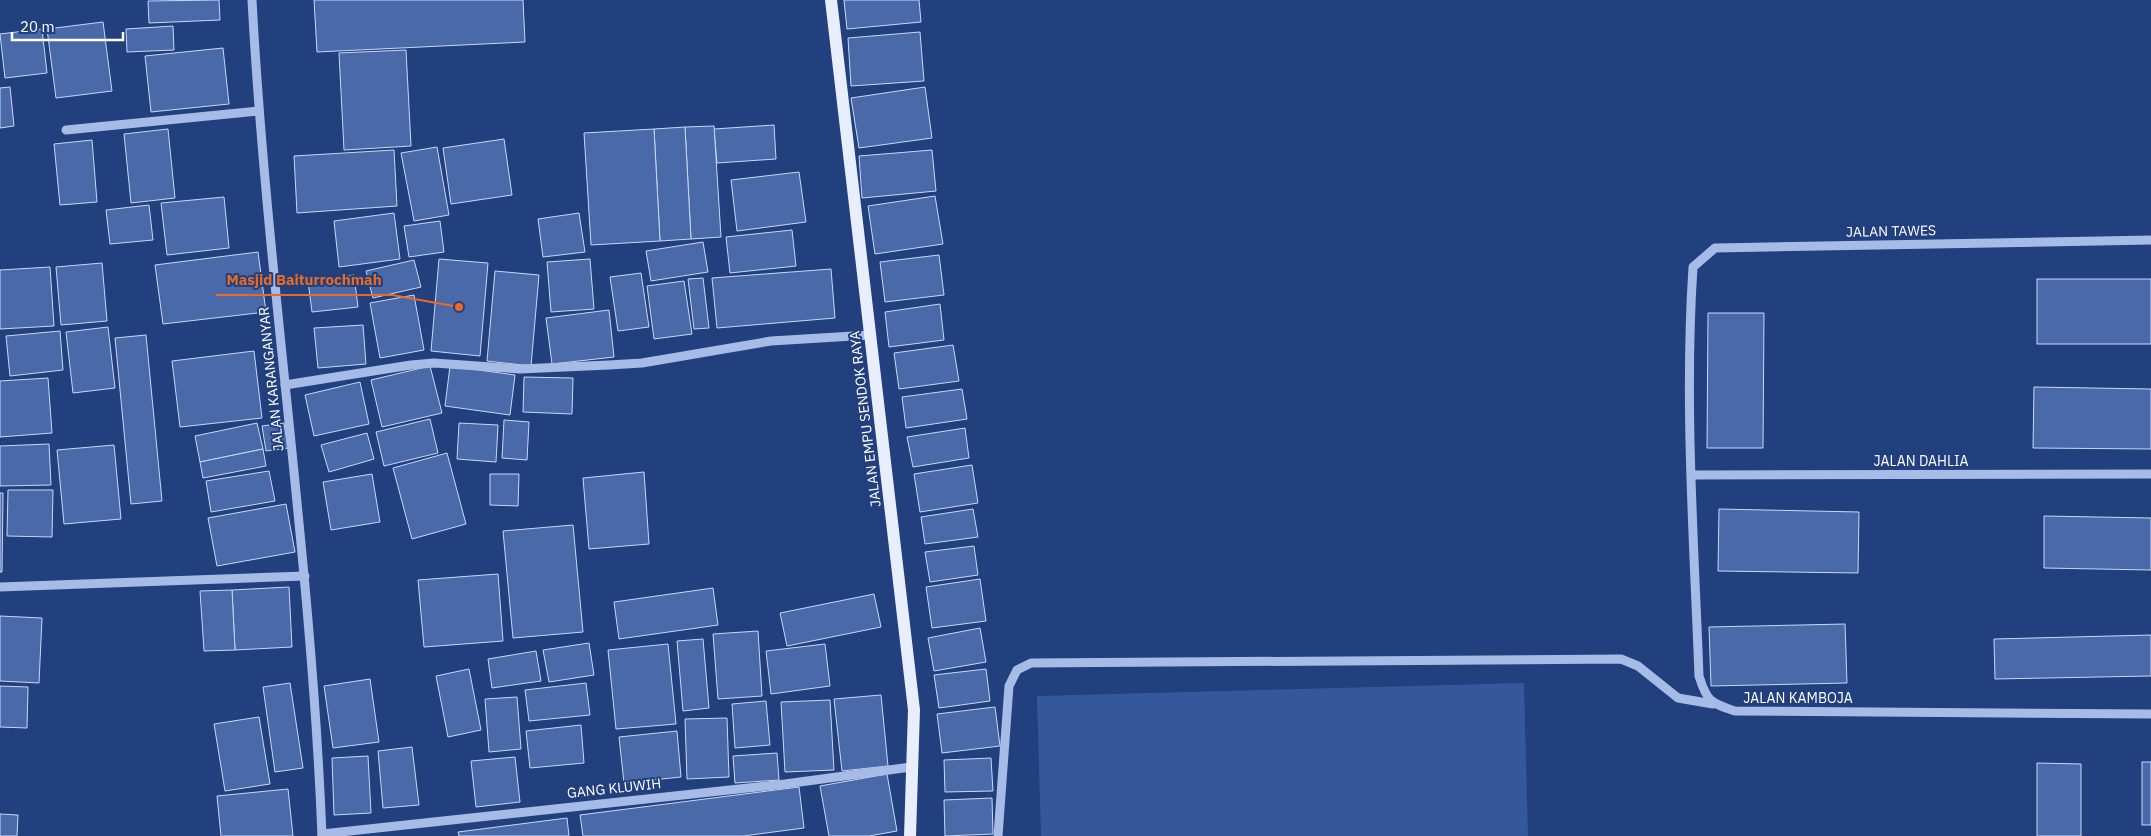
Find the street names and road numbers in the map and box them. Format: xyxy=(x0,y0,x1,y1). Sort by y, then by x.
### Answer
street label: JALAN TAWES xyxy=(1846,221,1936,241)
street label: JALAN KARANGANYAR xyxy=(254,306,288,452)
street label: JALAN EMPU SENDOK RAYA xyxy=(845,330,885,508)
street label: JALAN DAHLIA xyxy=(1873,452,1969,470)
street label: JALAN KAMBOJA xyxy=(1743,689,1853,707)
street label: GANG KLUWIH xyxy=(566,774,662,802)

